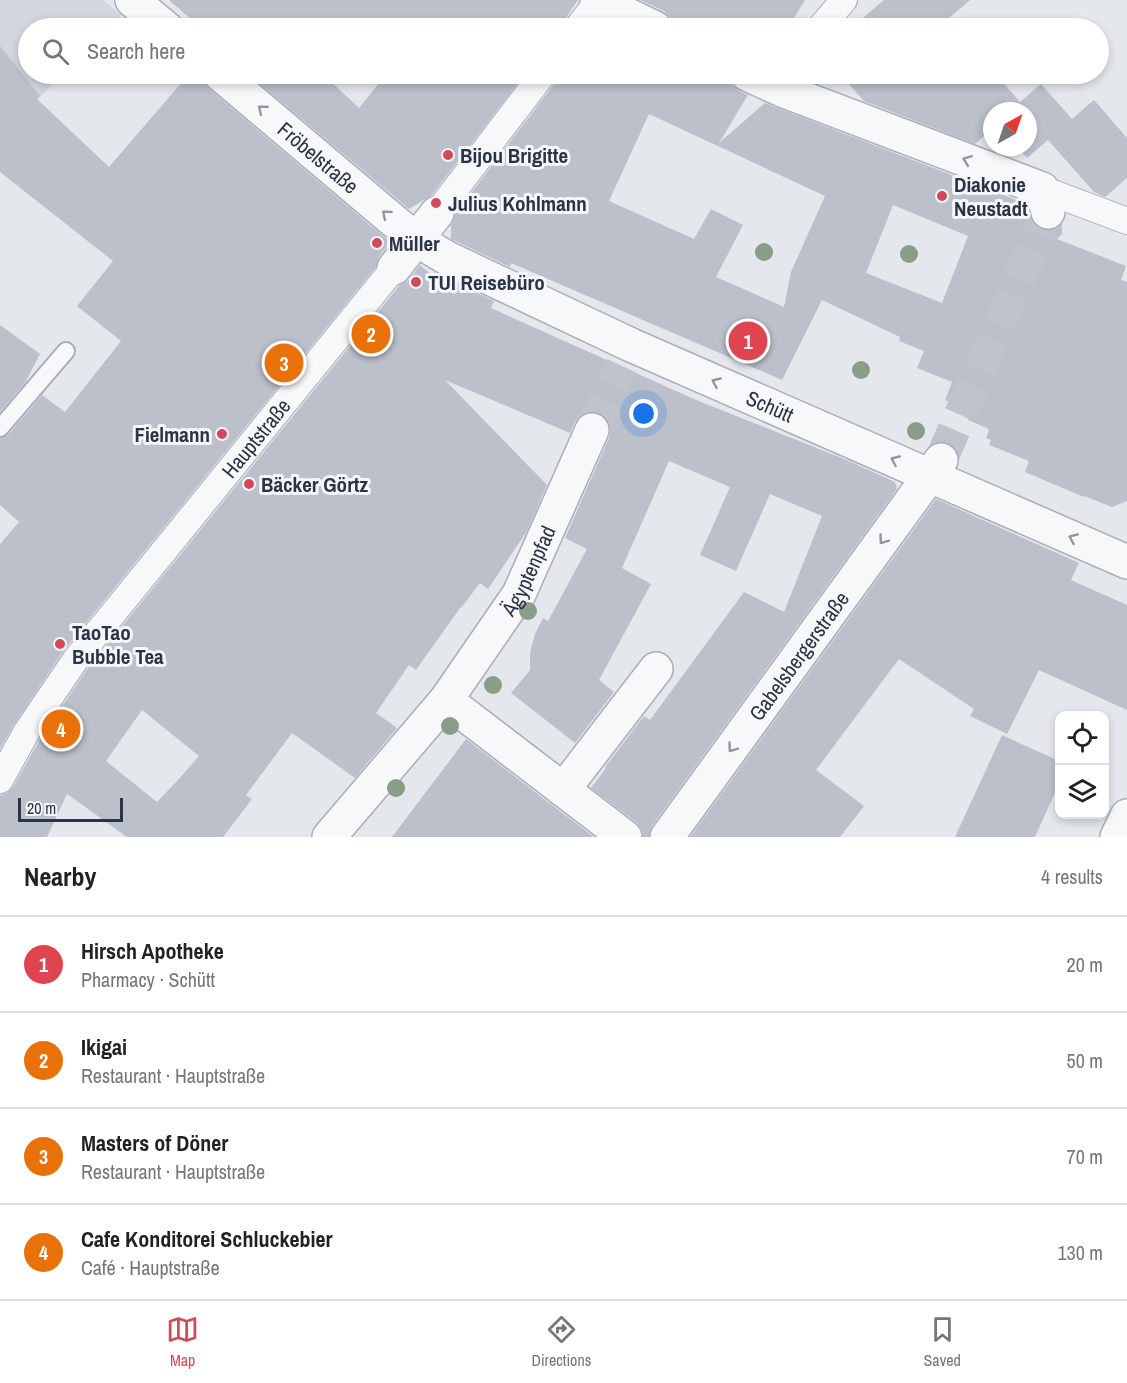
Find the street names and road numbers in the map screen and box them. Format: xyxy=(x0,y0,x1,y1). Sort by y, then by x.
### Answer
street label: Fröbelstraße xyxy=(272,115,365,200)
street label: Schütt xyxy=(742,383,799,429)
street label: Hauptstraße xyxy=(215,392,297,484)
street label: Ägyptenpfad xyxy=(493,521,562,622)
street label: Gabelsbergerstraße xyxy=(742,585,855,726)

